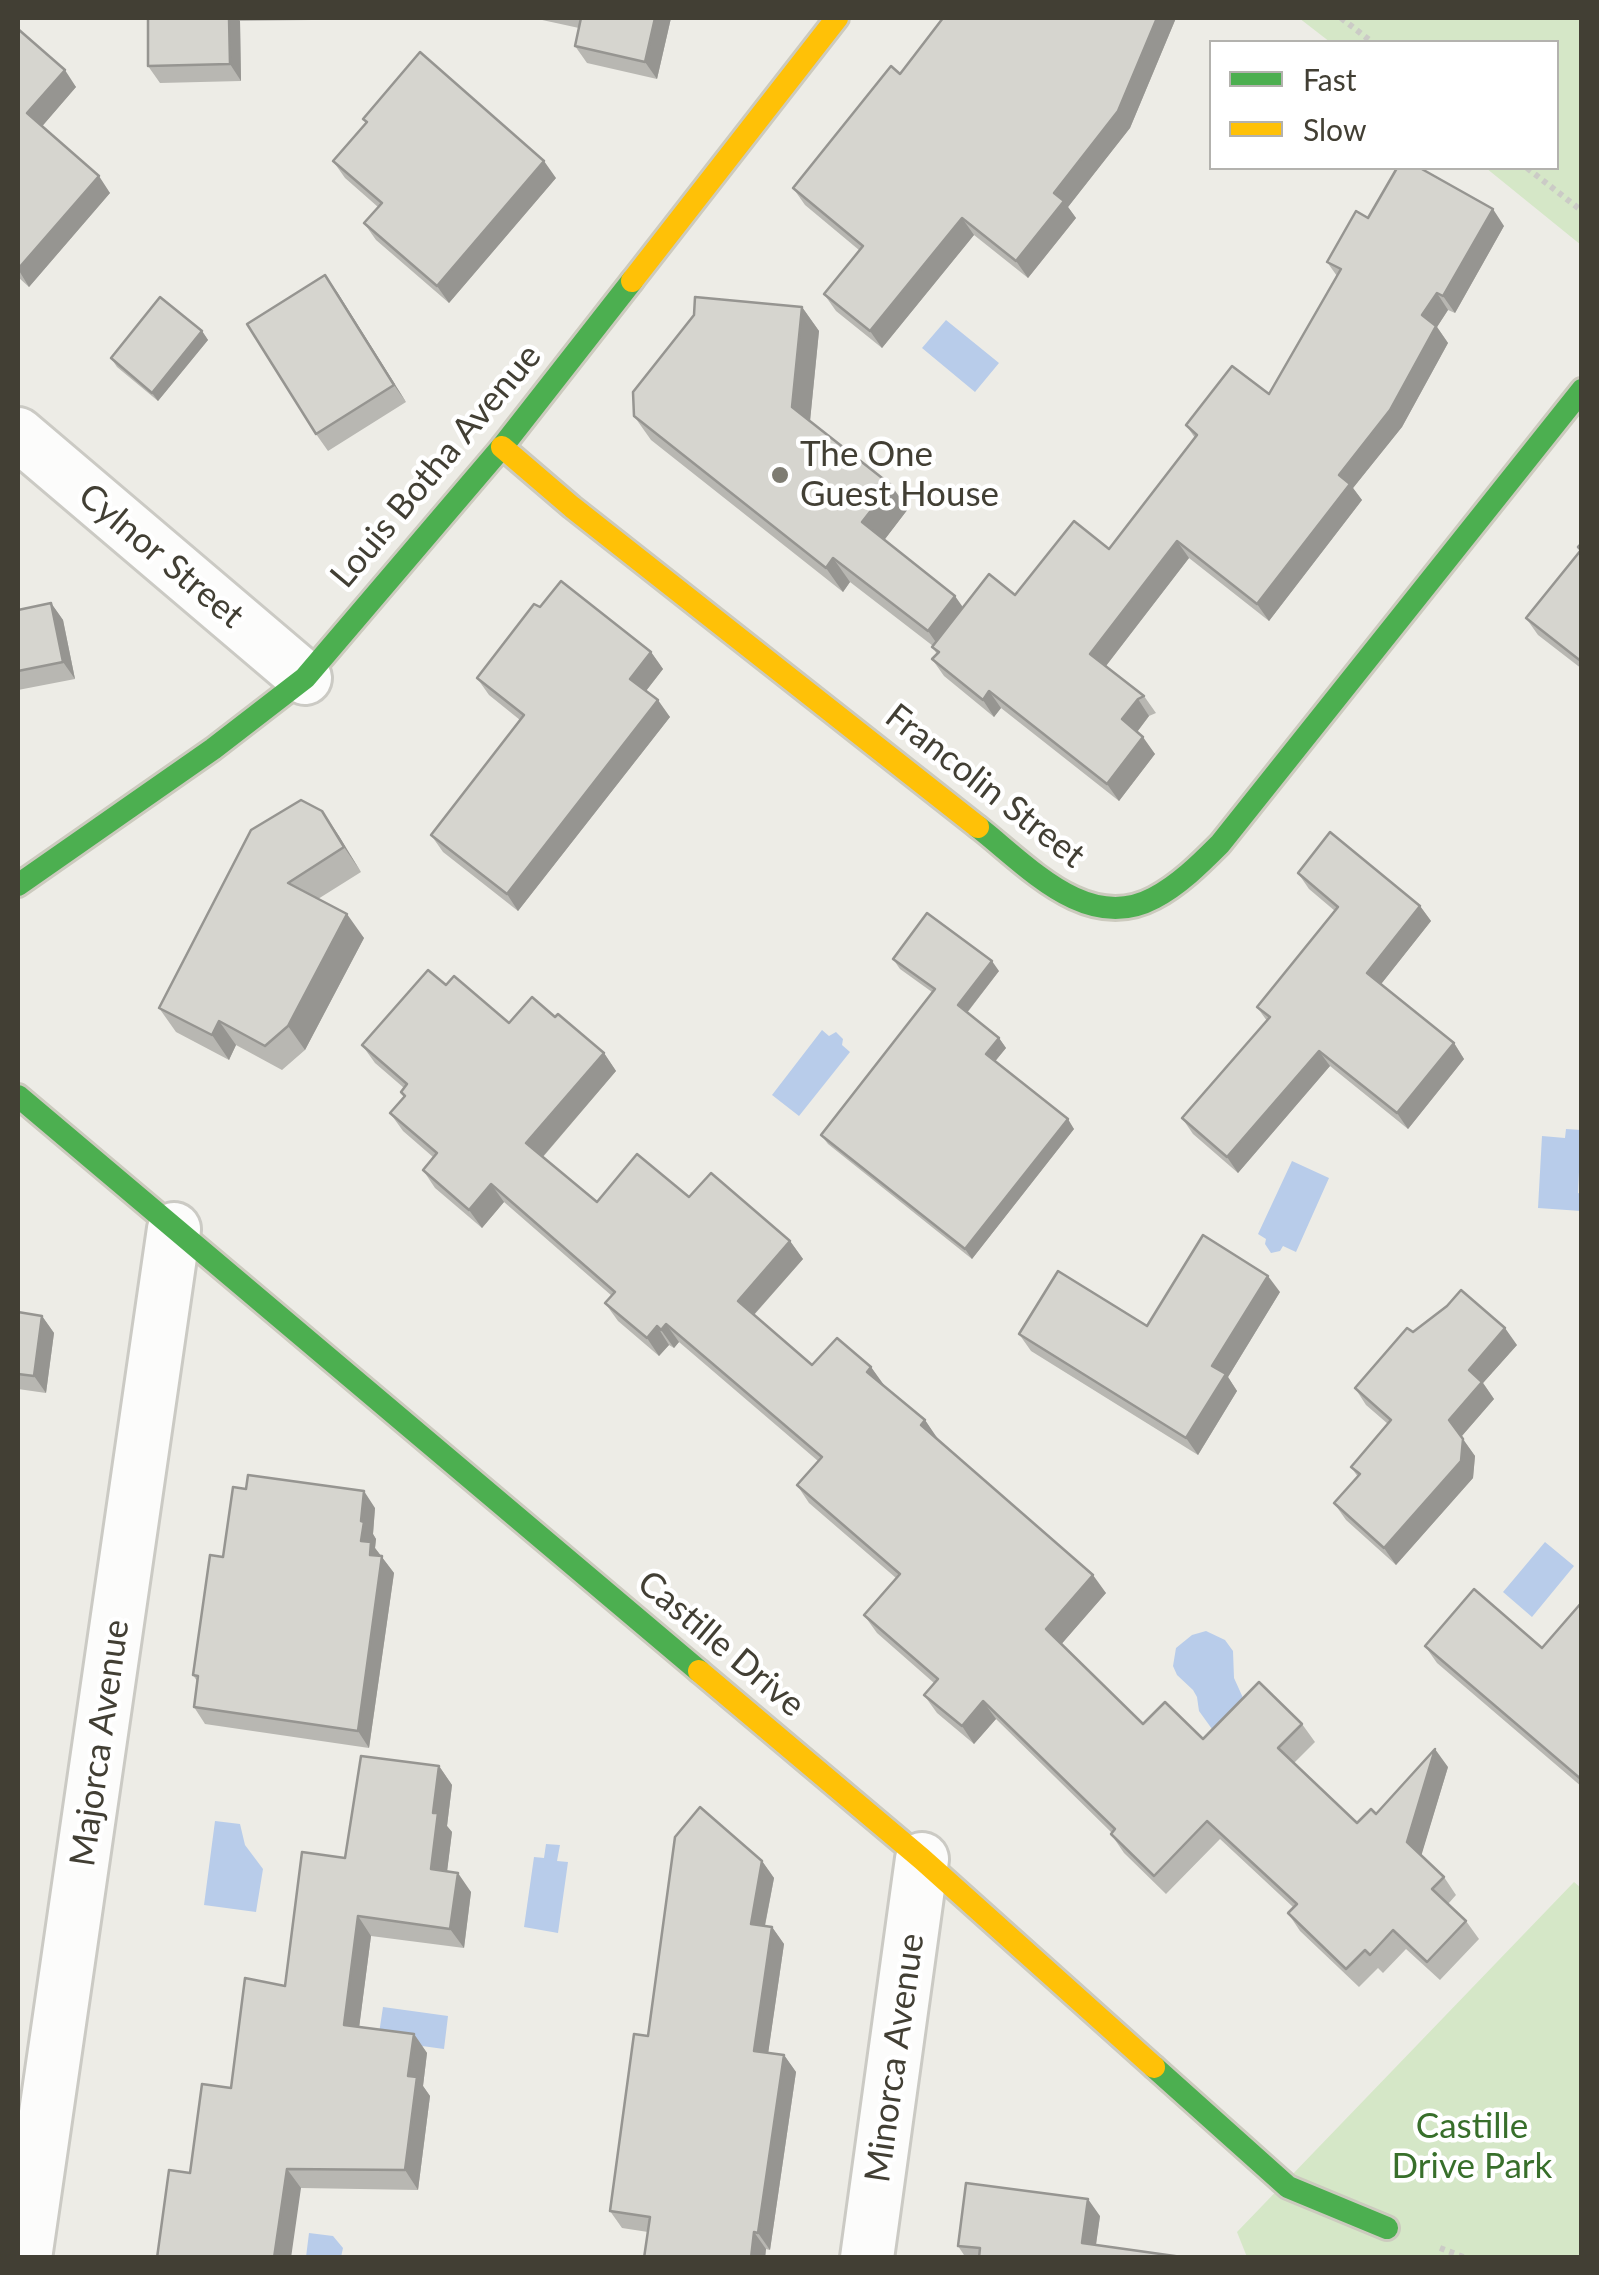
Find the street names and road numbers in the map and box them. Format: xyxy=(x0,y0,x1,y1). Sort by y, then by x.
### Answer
street label: Louis Botha Avenue xyxy=(322,336,550,596)
street label: Cylnor Street xyxy=(70,475,252,637)
street label: Francolin Street xyxy=(877,695,1093,877)
street label: Castille Drive xyxy=(629,1562,813,1726)
street label: Majorca Avenue xyxy=(62,1617,138,1869)
street label: Minorca Avenue xyxy=(857,1931,933,2185)

